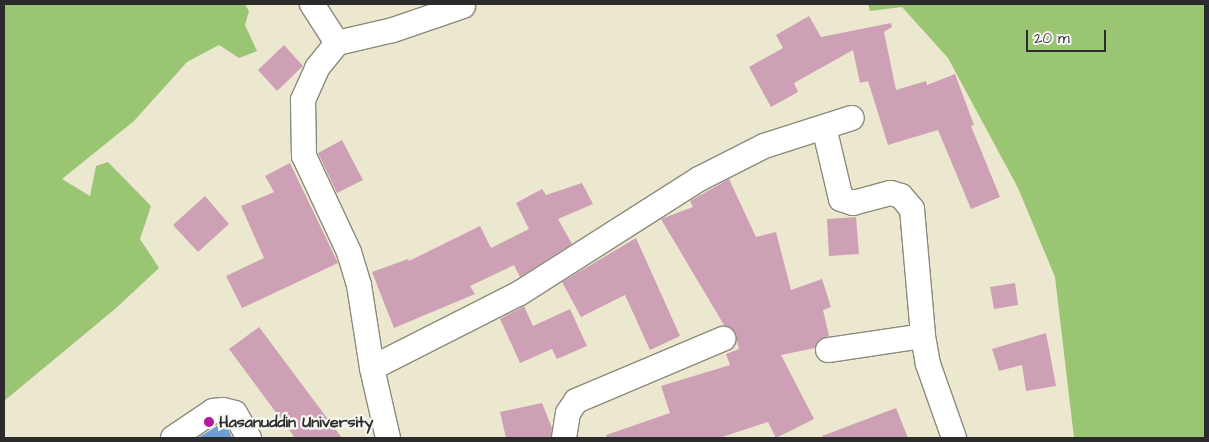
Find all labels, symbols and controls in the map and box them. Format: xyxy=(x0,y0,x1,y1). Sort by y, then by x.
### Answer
scale bar xyxy=(1029,20,1109,52)
text: 20 m xyxy=(1034,28,1070,49)
place label: Hasanuddin University xyxy=(219,412,373,432)
marker: Hasanuddin University xyxy=(203,416,215,428)

